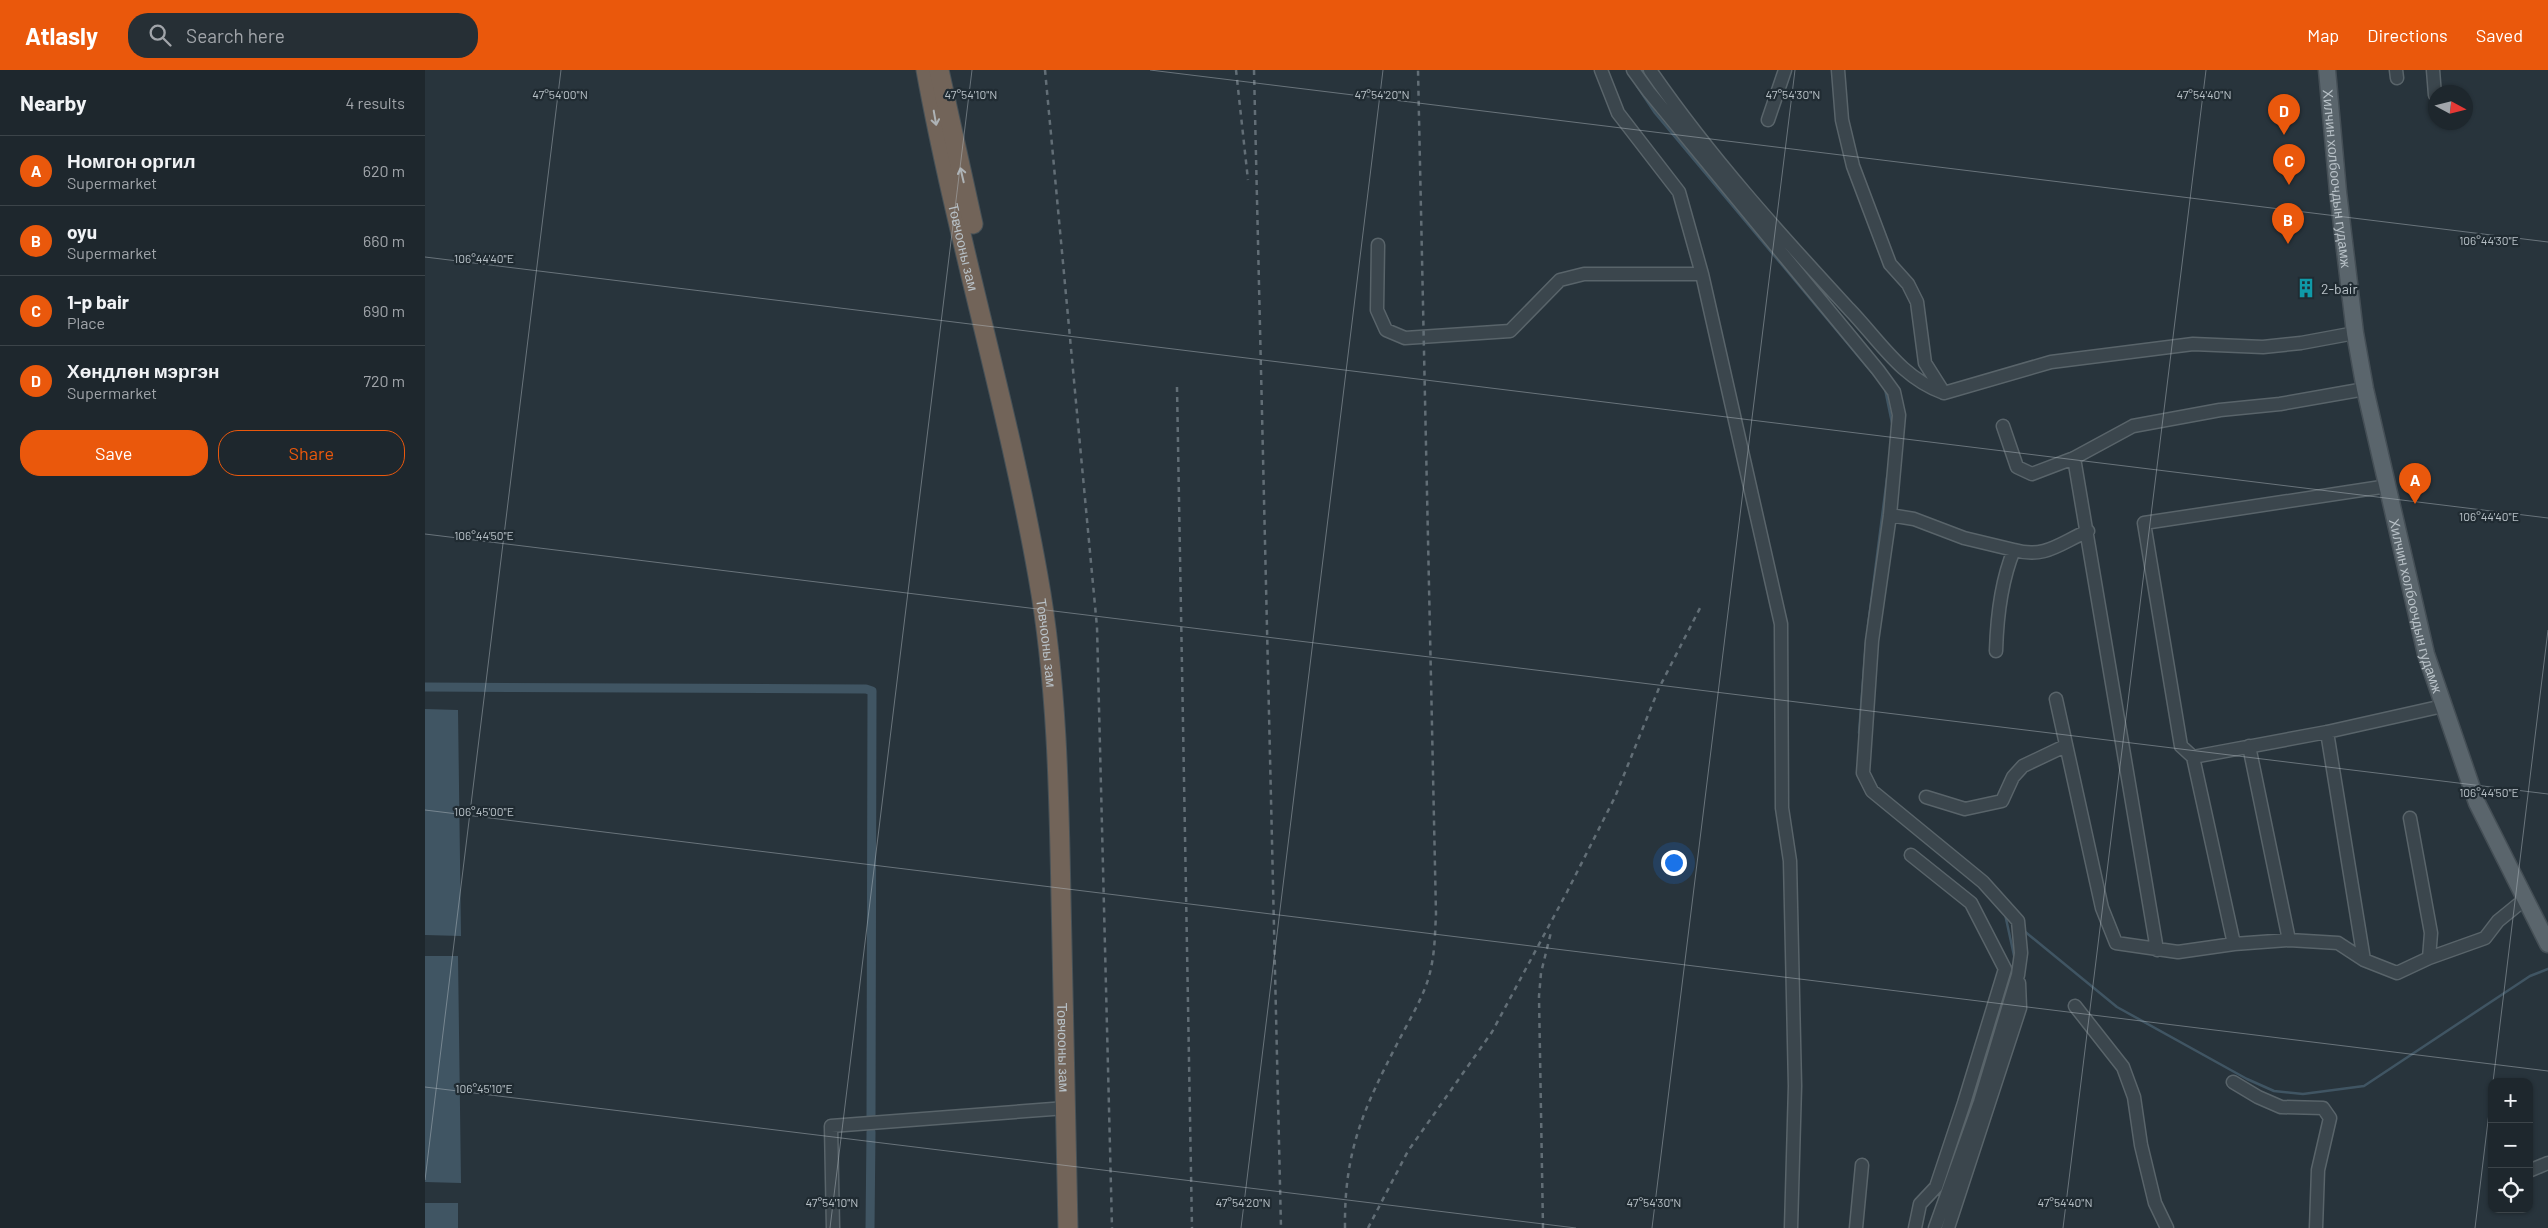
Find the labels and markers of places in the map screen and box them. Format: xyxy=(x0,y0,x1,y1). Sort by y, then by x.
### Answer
pin: D xyxy=(2268,94,2300,135)
pin: C xyxy=(2273,144,2305,185)
pin: B xyxy=(2272,203,2304,244)
building icon: 2-bair xyxy=(2295,277,2317,299)
place label: 2-bair xyxy=(2321,280,2357,297)
pin: A xyxy=(2399,463,2431,504)

